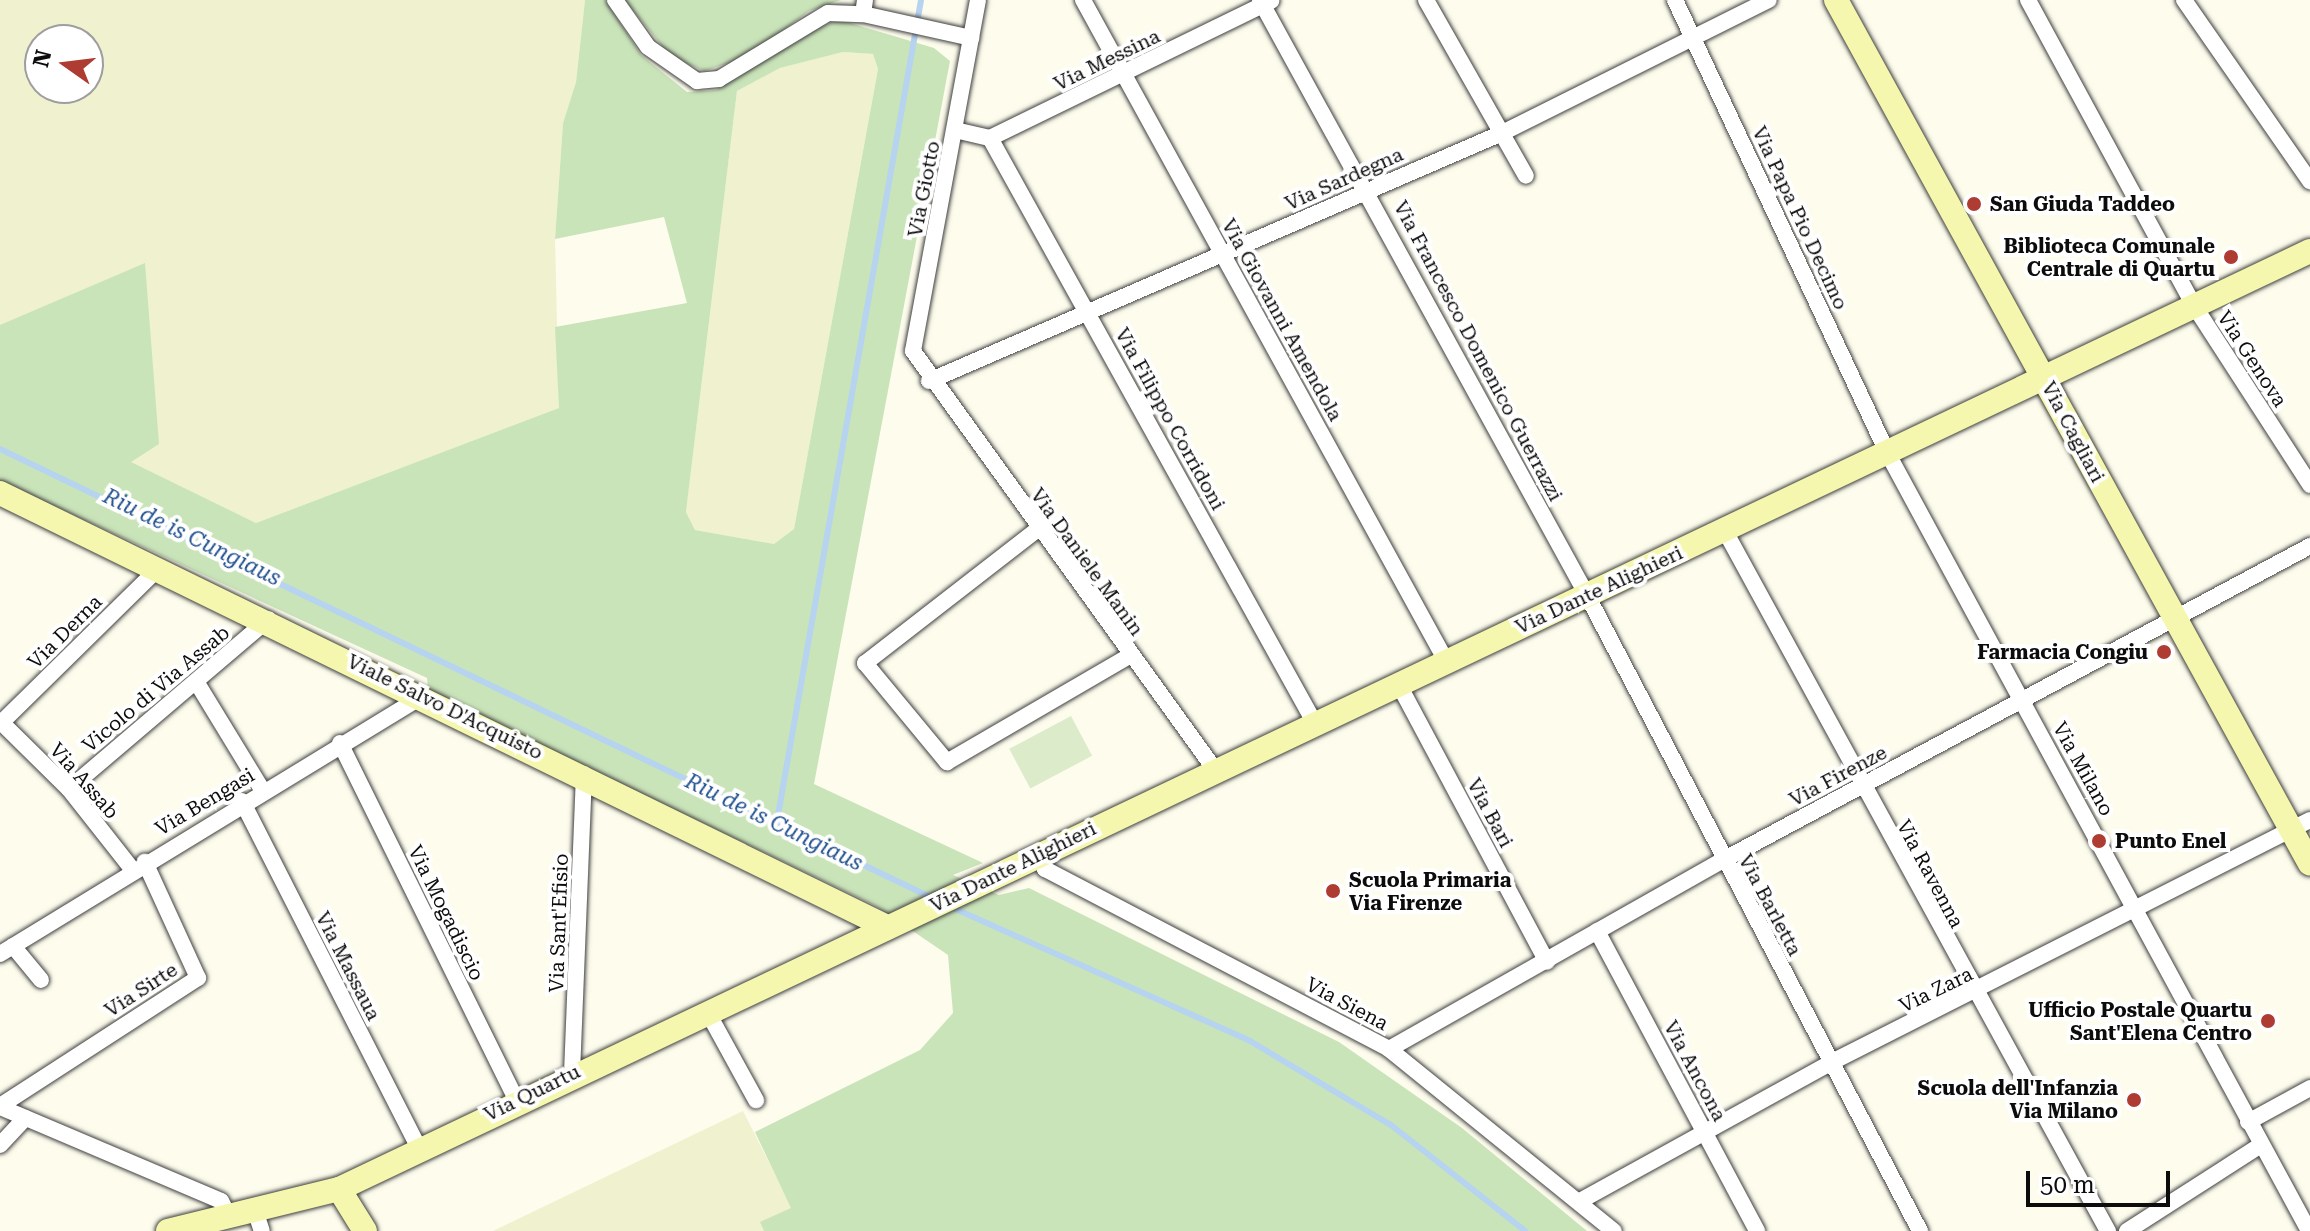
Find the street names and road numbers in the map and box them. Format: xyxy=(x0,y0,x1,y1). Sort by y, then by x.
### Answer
street label: Via Messina xyxy=(1050,24,1164,96)
street label: Via Papa Pio Decimo xyxy=(1747,122,1853,314)
street label: Via Giotto xyxy=(903,139,945,239)
street label: Via Sardegna xyxy=(1281,142,1407,216)
street label: Via Francesco Domenico Guerrazzi xyxy=(1388,197,1568,505)
street label: Via Giovanni Amendola xyxy=(1216,215,1348,425)
street label: Via Genova xyxy=(2212,306,2292,412)
street label: Via Filippo Corridoni xyxy=(1110,324,1230,514)
street label: Via Cagliari xyxy=(2036,377,2110,487)
street label: Via Daniele Manin xyxy=(1025,483,1149,641)
street label: Via Dante Alighieri xyxy=(1512,541,1686,639)
street label: Via Derna xyxy=(23,590,107,674)
street label: Vicolo di Via Assab xyxy=(78,620,234,758)
street label: Viale Salvo D'Acquisto xyxy=(343,649,547,765)
street label: Via Milano xyxy=(2047,718,2119,820)
street label: Via Assab xyxy=(44,738,124,824)
street label: Via Firenze xyxy=(1785,740,1891,812)
street label: Via Bengasi xyxy=(151,763,259,841)
street label: Via Bari xyxy=(1462,774,1518,852)
street label: Via Dante Alighieri xyxy=(926,816,1100,918)
street label: Via Ravenna xyxy=(1891,816,1969,932)
street label: Via Mogadiscio xyxy=(403,841,489,985)
street label: Via Barletta xyxy=(1733,850,1807,960)
street label: Via Sant'Efisio xyxy=(545,853,573,993)
street label: Via Massaua xyxy=(310,908,386,1024)
street label: Via Sirte xyxy=(100,958,182,1022)
street label: Via Zara xyxy=(1895,962,1977,1018)
street label: Via Siena xyxy=(1302,972,1392,1036)
street label: Via Ancona xyxy=(1659,1017,1731,1125)
street label: Via Quartu xyxy=(480,1059,584,1127)

